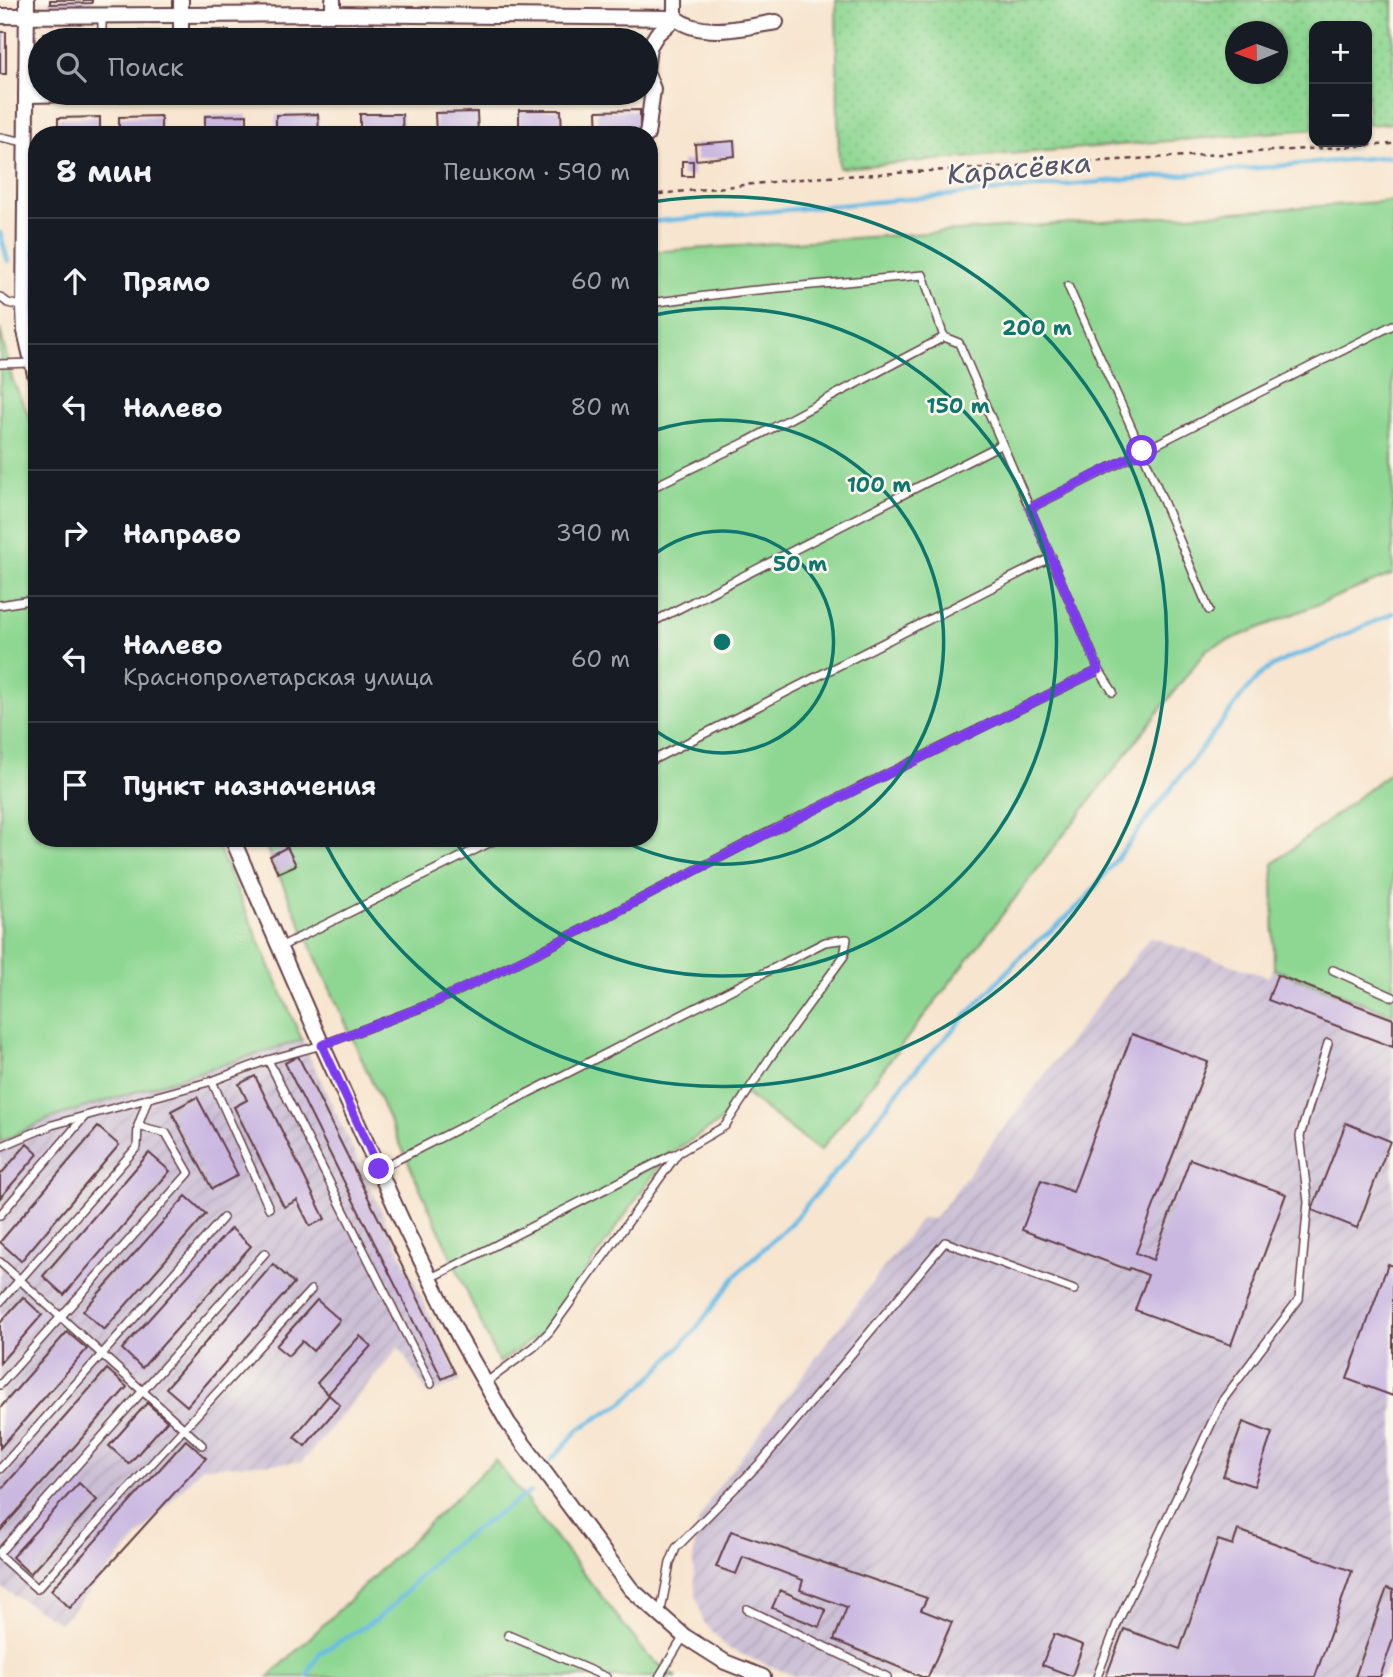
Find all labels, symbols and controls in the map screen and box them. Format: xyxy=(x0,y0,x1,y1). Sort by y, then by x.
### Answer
north arrow xyxy=(1225,21,1288,84)
map controls xyxy=(1309,21,1372,147)
button: + xyxy=(1309,21,1372,84)
search box xyxy=(28,28,658,105)
icon: search xyxy=(52,48,90,86)
text: Поиск xyxy=(108,49,184,84)
button: − xyxy=(1309,84,1372,147)
water label: Карасёвка xyxy=(945,143,1093,193)
text: 8 мин xyxy=(56,151,152,192)
text: Пешком · 590 m xyxy=(444,157,630,187)
icon: ahead xyxy=(56,262,94,300)
text: Прямо xyxy=(123,264,211,299)
text: 60 m xyxy=(571,266,630,296)
text: 200 m xyxy=(1002,314,1072,342)
icon: left xyxy=(56,388,94,426)
text: Налево xyxy=(123,390,223,425)
text: 80 m xyxy=(571,392,630,422)
text: 150 m xyxy=(926,392,990,420)
route start xyxy=(1126,435,1157,466)
text: 100 m xyxy=(847,471,911,499)
icon: right xyxy=(56,514,94,552)
text: Направо xyxy=(123,516,241,551)
text: 390 m xyxy=(556,518,630,548)
text: 50 m xyxy=(773,550,827,578)
text: Налево xyxy=(123,627,223,662)
centre of rings xyxy=(710,630,734,654)
icon: left xyxy=(56,640,94,678)
text: 60 m xyxy=(571,644,630,674)
text: Краснопролетарская улица xyxy=(123,662,433,692)
icon: arrive xyxy=(56,766,94,804)
text: Пункт назначения xyxy=(123,768,376,803)
route end xyxy=(363,1153,394,1184)

